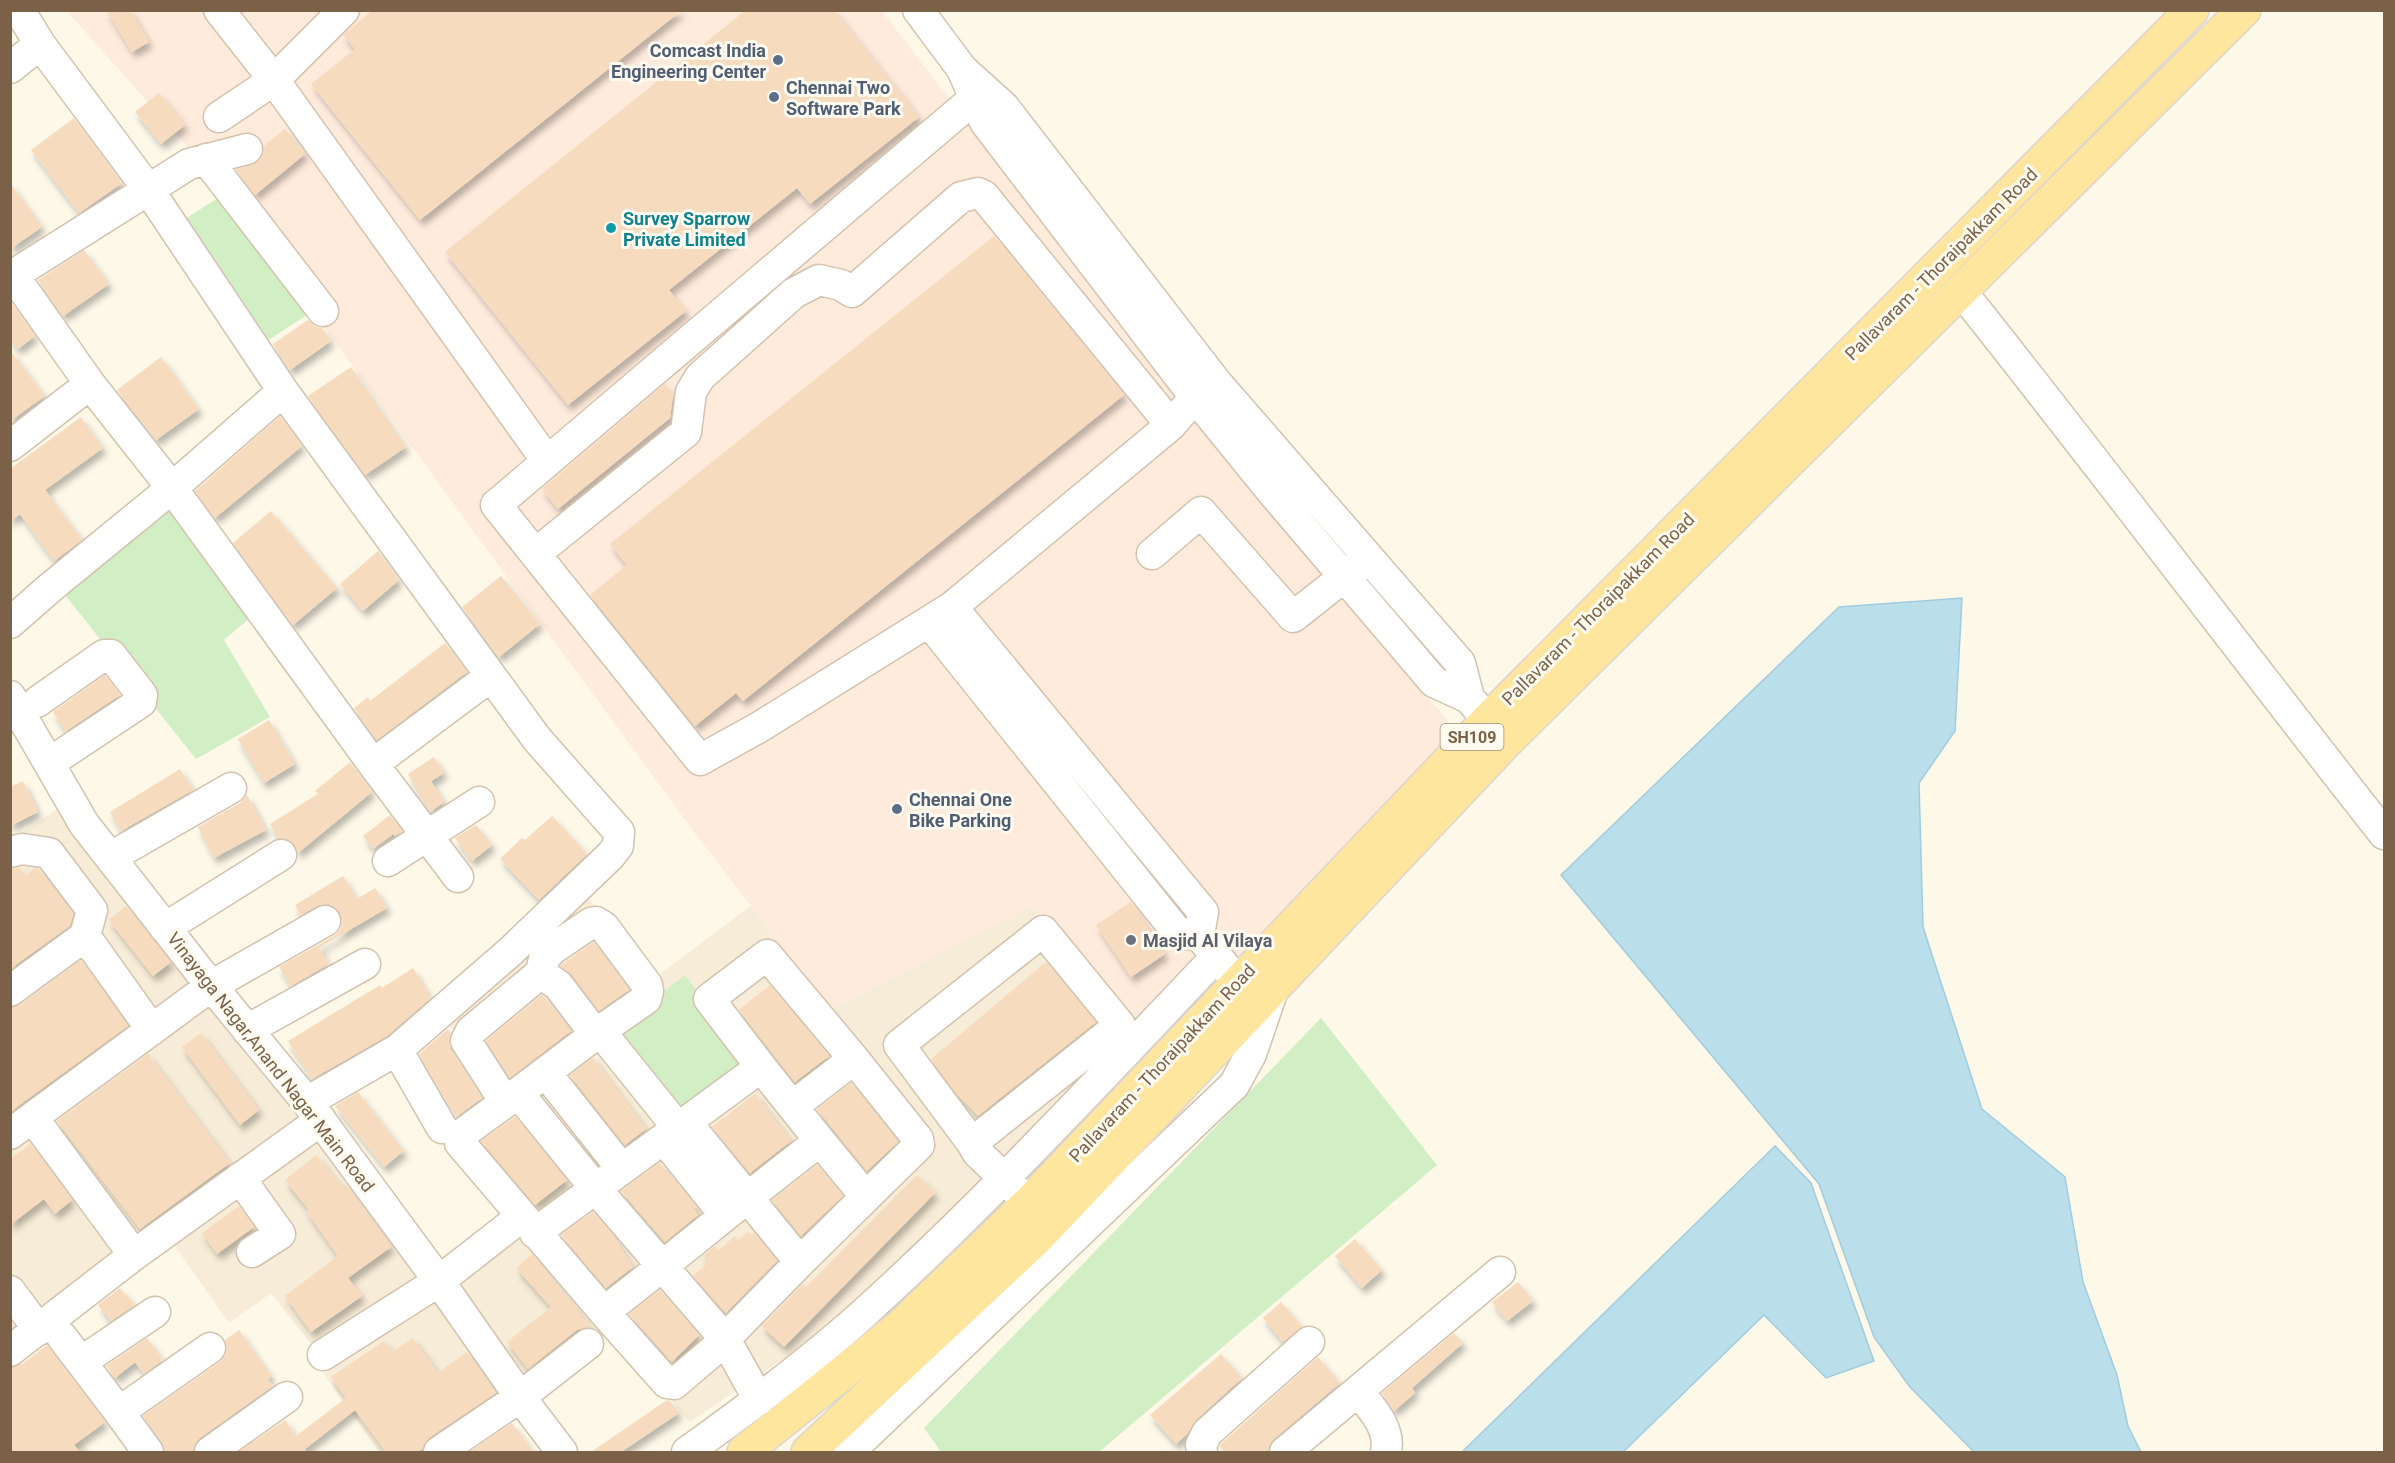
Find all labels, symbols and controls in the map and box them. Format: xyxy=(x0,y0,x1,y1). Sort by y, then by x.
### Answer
place label: Comcast India Engineering Center xyxy=(611,40,766,82)
marker: Comcast India Engineering Center xyxy=(771,53,785,67)
place label: Chennai Two Software Park xyxy=(786,77,901,119)
marker: Chennai Two Software Park xyxy=(767,90,781,104)
street label: Pallavaram - Thoraipakkam Road xyxy=(1841,164,2041,364)
place label: Survey Sparrow Private Limited xyxy=(623,208,750,250)
marker: Survey Sparrow Private Limited xyxy=(604,221,618,235)
street label: Pallavaram - Thoraipakkam Road xyxy=(1498,509,1698,709)
road number: SH109 xyxy=(1440,724,1504,750)
place label: Chennai One Bike Parking xyxy=(909,789,1012,831)
marker: Chennai One Bike Parking xyxy=(890,802,904,816)
street label: Vinayaga Nagar,Anand Nagar Main Road xyxy=(163,928,379,1196)
place label: Masjid Al Vilaya xyxy=(1143,930,1273,951)
marker: Masjid Al Vilaya xyxy=(1124,933,1138,947)
street label: Pallavaram - Thoraipakkam Road xyxy=(1065,960,1259,1166)

